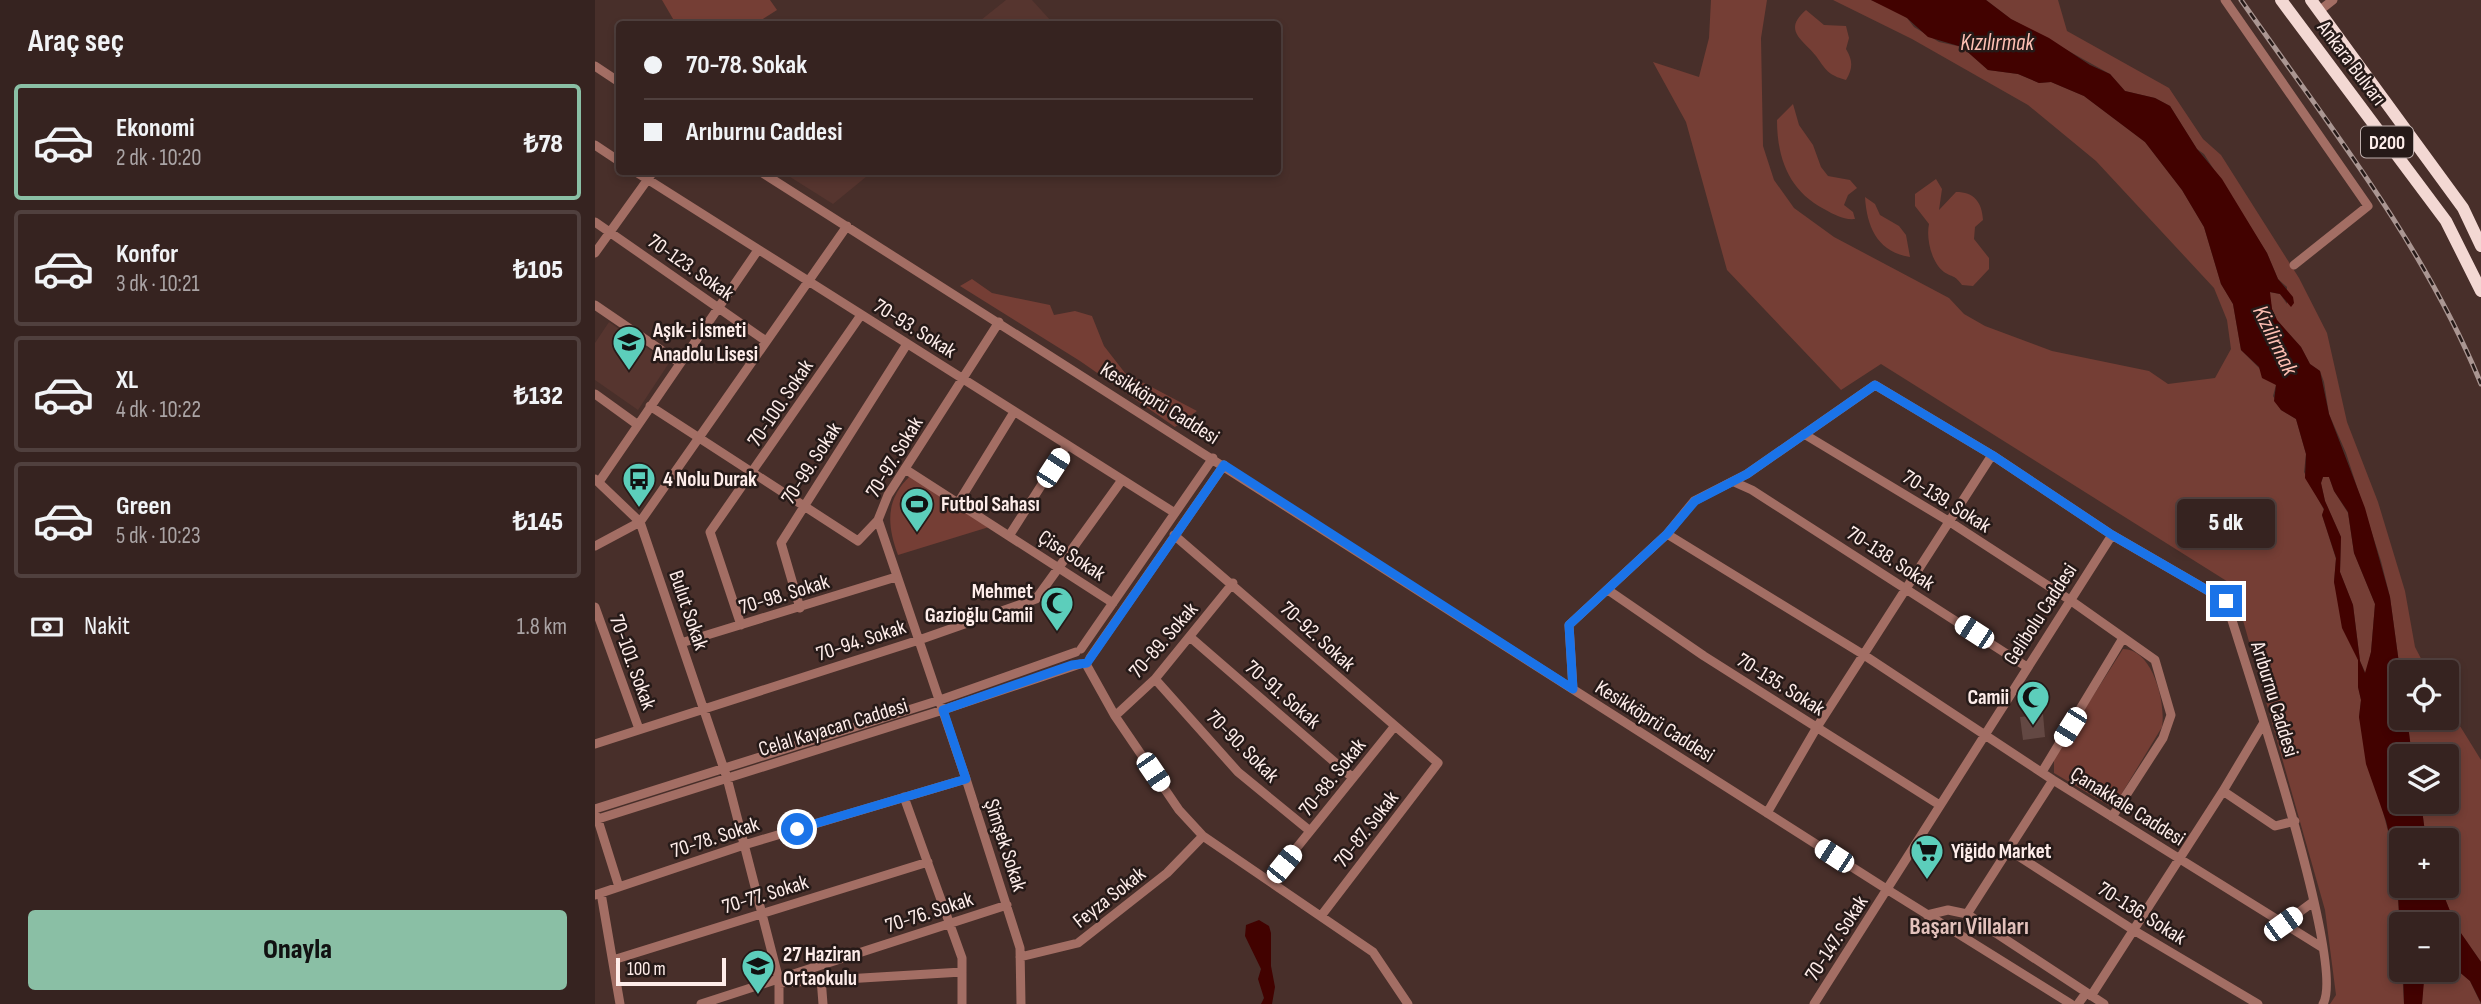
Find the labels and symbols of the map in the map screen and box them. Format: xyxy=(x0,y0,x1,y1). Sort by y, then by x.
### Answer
street label: Ankara Bulvarı xyxy=(2311,15,2392,111)
water label: Kızılırmak xyxy=(1960,29,2035,57)
road number: D200 xyxy=(2361,126,2413,158)
street label: 70-123. Sokak xyxy=(643,229,739,306)
street label: 70-93. Sokak xyxy=(869,293,961,364)
water label: Kizilirmak xyxy=(2246,301,2305,381)
place label: Aşık-i İsmeti Anadolu Lisesi xyxy=(652,318,758,367)
school or university icon: Aşık-i İsmeti Anadolu Lisesi xyxy=(610,323,648,372)
street label: 70-100. Sokak xyxy=(742,355,819,452)
street label: Kesikköprü Caddesi xyxy=(1096,357,1224,450)
street label: 70-97. Sokak xyxy=(860,412,928,502)
street label: 70-99. Sokak xyxy=(776,418,847,509)
car xyxy=(1033,445,1074,491)
bus stop icon: 4 Nolu Durak xyxy=(620,460,658,509)
street label: 70-139. Sokak xyxy=(1898,464,1996,538)
place label: 4 Nolu Durak xyxy=(663,467,757,492)
sports icon: Futbol Sahası xyxy=(898,485,936,534)
place label: Futbol Sahası xyxy=(941,492,1040,517)
callout: 5 dk xyxy=(2177,500,2275,548)
street label: 70-138. Sokak xyxy=(1842,521,1939,596)
street label: Çise Sokak xyxy=(1033,524,1110,586)
street label: Gelibolu Caddesi xyxy=(1998,559,2082,670)
street label: Bulut Sokak xyxy=(663,567,714,653)
street label: 70-98. Sokak xyxy=(736,569,832,620)
place label: Mehmet Gazioğlu Camii xyxy=(925,579,1033,628)
mosque icon: Mehmet Gazioğlu Camii xyxy=(1038,584,1076,633)
route end xyxy=(2210,585,2242,617)
street label: 70-92. Sokak xyxy=(1275,596,1360,677)
street label: 70-89. Sokak xyxy=(1124,597,1203,683)
street label: 70-101. Sokak xyxy=(604,611,661,713)
car xyxy=(1951,612,1998,652)
street label: 70-94. Sokak xyxy=(813,614,909,667)
street label: Arıburnu Caddesi xyxy=(2245,638,2304,760)
street label: 70-135. Sokak xyxy=(1732,648,1829,721)
street label: 70-91. Sokak xyxy=(1240,655,1326,734)
street label: Kesikköprü Caddesi xyxy=(1591,675,1719,768)
mosque icon: Camii xyxy=(2014,678,2052,727)
place label: Camii xyxy=(1967,685,2009,710)
street label: Celal Kayacan Caddesi xyxy=(756,693,911,762)
car xyxy=(2050,704,2091,750)
street label: 70-90. Sokak xyxy=(1201,705,1284,788)
street label: 70-88. Sokak xyxy=(1293,733,1371,821)
car xyxy=(1133,749,1174,795)
street label: Çanakkale Caddesi xyxy=(2066,761,2190,852)
street label: 70-87. Sokak xyxy=(1329,786,1404,873)
street label: Şimşek Sokak xyxy=(979,796,1032,894)
street label: 70-78. Sokak xyxy=(668,812,762,863)
route start xyxy=(781,813,813,845)
supermarket icon: Yiğido Market xyxy=(1908,832,1946,881)
car xyxy=(1811,836,1858,876)
place label: Yiğido Market xyxy=(1951,839,2052,864)
car xyxy=(1263,841,1306,887)
street label: Feyza Sokak xyxy=(1068,861,1150,933)
street label: 70-77. Sokak xyxy=(719,870,811,919)
street label: 70-136. Sokak xyxy=(2093,876,2191,950)
street label: 70-76. Sokak xyxy=(882,887,976,938)
street label: 70-147. Sokak xyxy=(1800,891,1873,986)
car xyxy=(2260,903,2307,945)
district label: Başarı Villaları xyxy=(1909,912,2029,941)
place label: 27 Haziran Ortaokulu xyxy=(783,942,861,991)
school or university icon: 27 Haziran Ortaokulu xyxy=(739,947,777,996)
scale bar xyxy=(616,955,726,987)

